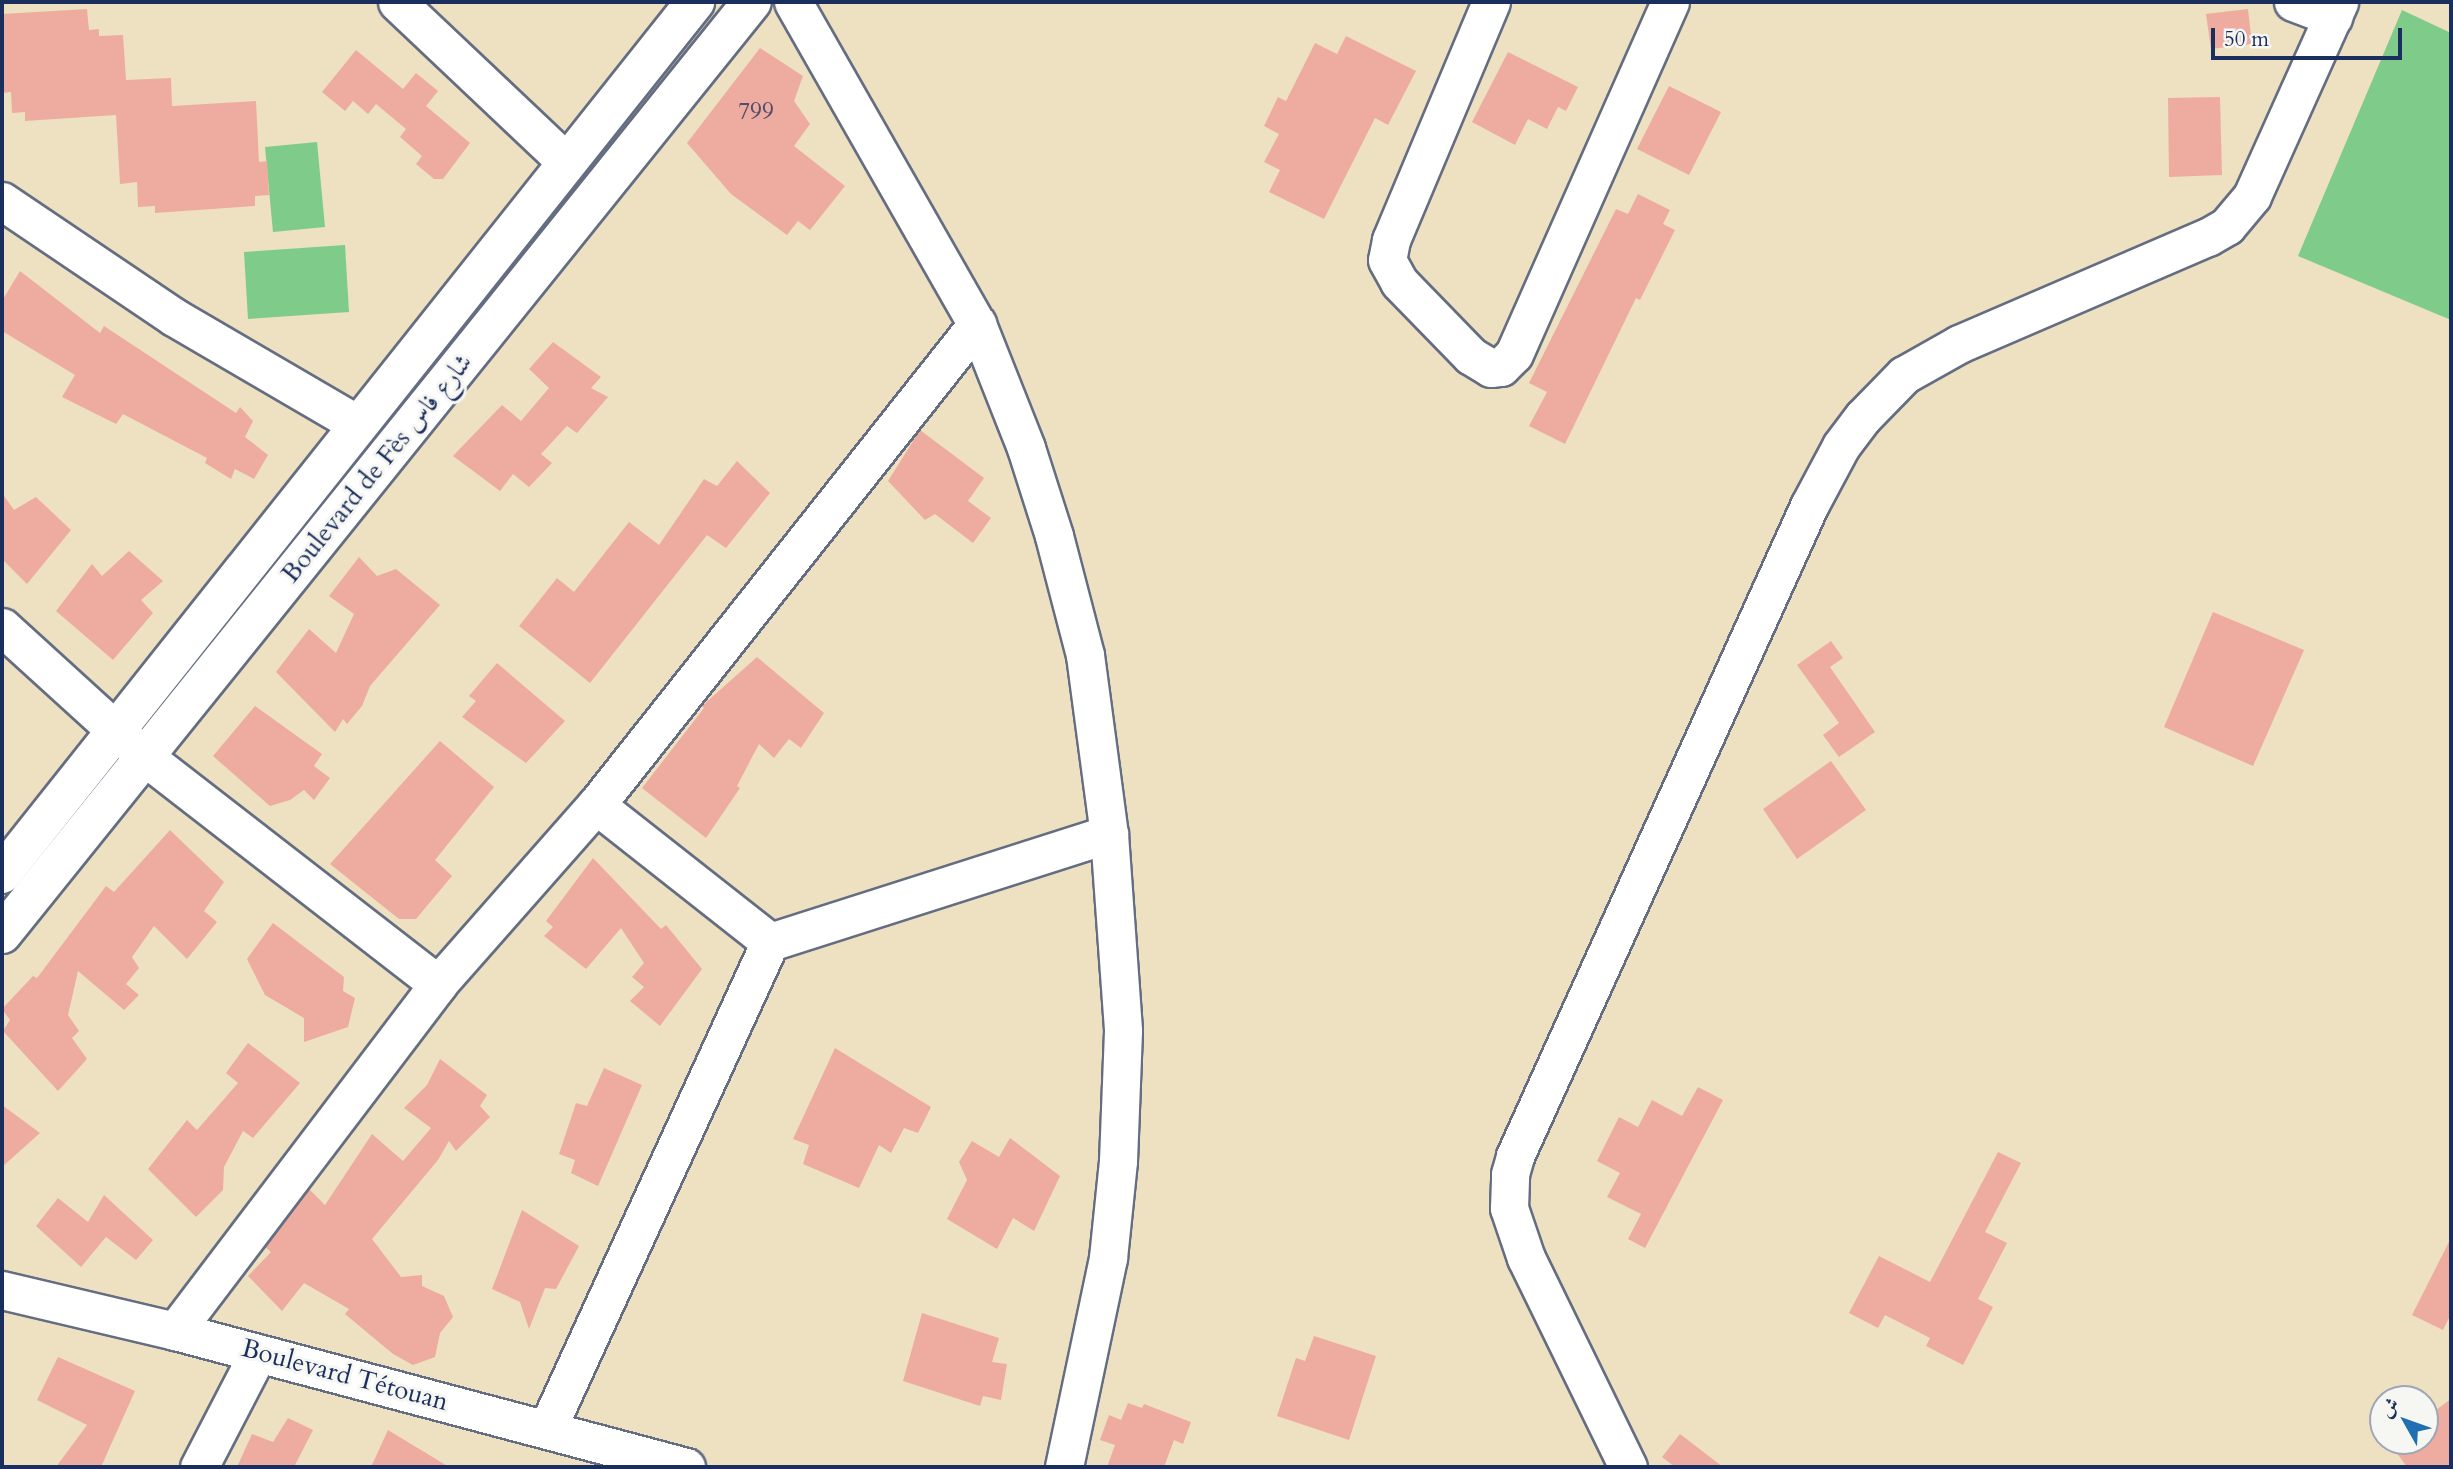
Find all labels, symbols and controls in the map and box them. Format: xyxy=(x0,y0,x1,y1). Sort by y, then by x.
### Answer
scale bar xyxy=(2215,14,2406,58)
text: 50 m xyxy=(2224,25,2269,54)
house number: 799 xyxy=(738,98,774,126)
street label: Boulevard de Fès شارع فاس xyxy=(275,347,479,589)
street label: Boulevard Tétouan xyxy=(238,1332,452,1418)
north arrow xyxy=(2369,1385,2439,1455)
text: ش xyxy=(2373,1392,2405,1423)

